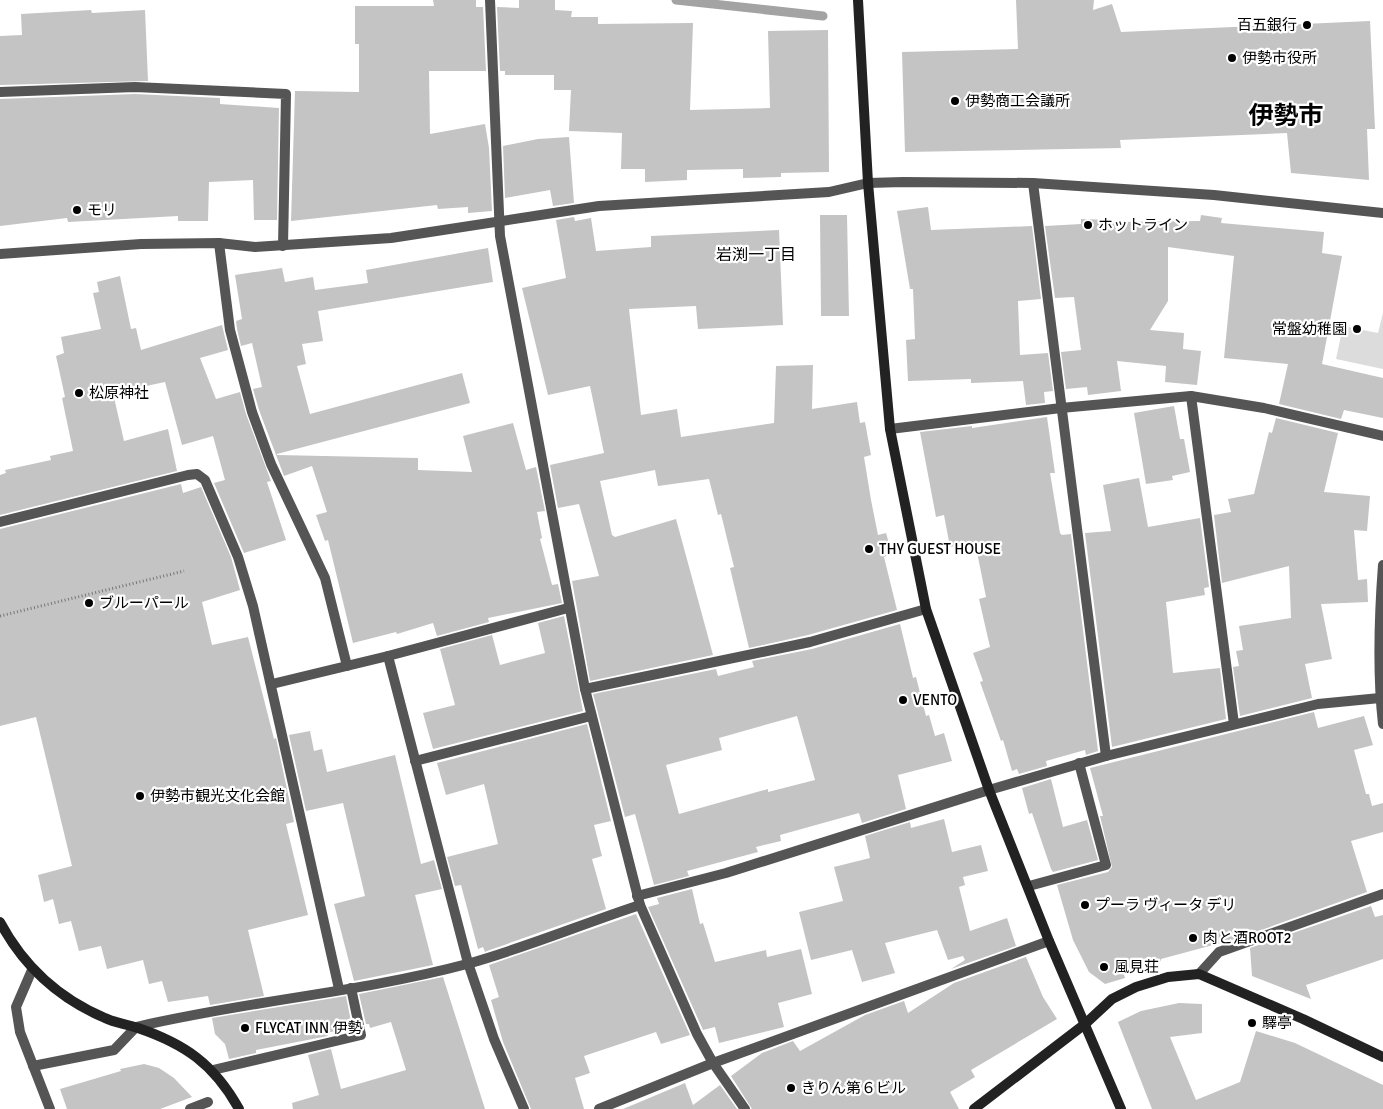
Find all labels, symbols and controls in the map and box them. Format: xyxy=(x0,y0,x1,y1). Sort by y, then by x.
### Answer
place label: 百五銀行 xyxy=(1237,16,1297,34)
marker: 百五銀行 xyxy=(1301,19,1313,31)
place label: 伊勢市役所 xyxy=(1242,49,1317,67)
marker: 伊勢市役所 xyxy=(1226,52,1238,64)
place label: 伊勢商工会議所 xyxy=(965,92,1070,110)
marker: 伊勢商工会議所 xyxy=(949,95,961,107)
district label: 伊勢市 xyxy=(1248,100,1324,131)
place label: モリ xyxy=(87,201,117,219)
marker: モリ xyxy=(71,204,83,216)
place label: ホットライン xyxy=(1098,216,1188,234)
marker: ホットライン xyxy=(1082,219,1094,231)
district label: 岩渕一丁目 xyxy=(716,245,796,265)
place label: 常盤幼稚園 xyxy=(1272,320,1347,338)
marker: 常盤幼稚園 xyxy=(1351,323,1363,335)
place label: 松原神社 xyxy=(89,384,149,402)
marker: 松原神社 xyxy=(73,387,85,399)
place label: THY GUEST HOUSE xyxy=(879,540,1001,558)
marker: THY GUEST HOUSE xyxy=(863,543,875,555)
place label: ブルーパール xyxy=(99,594,189,612)
marker: ブルーパール xyxy=(83,597,95,609)
place label: VENTO xyxy=(913,691,957,709)
marker: VENTO xyxy=(897,694,909,706)
place label: 伊勢市観光文化会館 xyxy=(150,787,285,805)
marker: 伊勢市観光文化会館 xyxy=(134,790,146,802)
place label: プーラ ヴィータ デリ xyxy=(1095,896,1237,914)
marker: プーラ ヴィータ デリ xyxy=(1079,899,1091,911)
place label: 肉と酒ROOT2 xyxy=(1203,929,1292,947)
marker: 肉と酒ROOT2 xyxy=(1187,932,1199,944)
place label: 風見荘 xyxy=(1114,958,1159,976)
marker: 風見荘 xyxy=(1098,961,1110,973)
place label: 驛亭 xyxy=(1262,1014,1292,1032)
marker: 驛亭 xyxy=(1246,1017,1258,1029)
place label: FLYCAT INN 伊勢 xyxy=(255,1019,363,1037)
marker: FLYCAT INN 伊勢 xyxy=(239,1022,251,1034)
place label: きりん第６ビル xyxy=(801,1079,906,1097)
marker: きりん第６ビル xyxy=(785,1082,797,1094)

